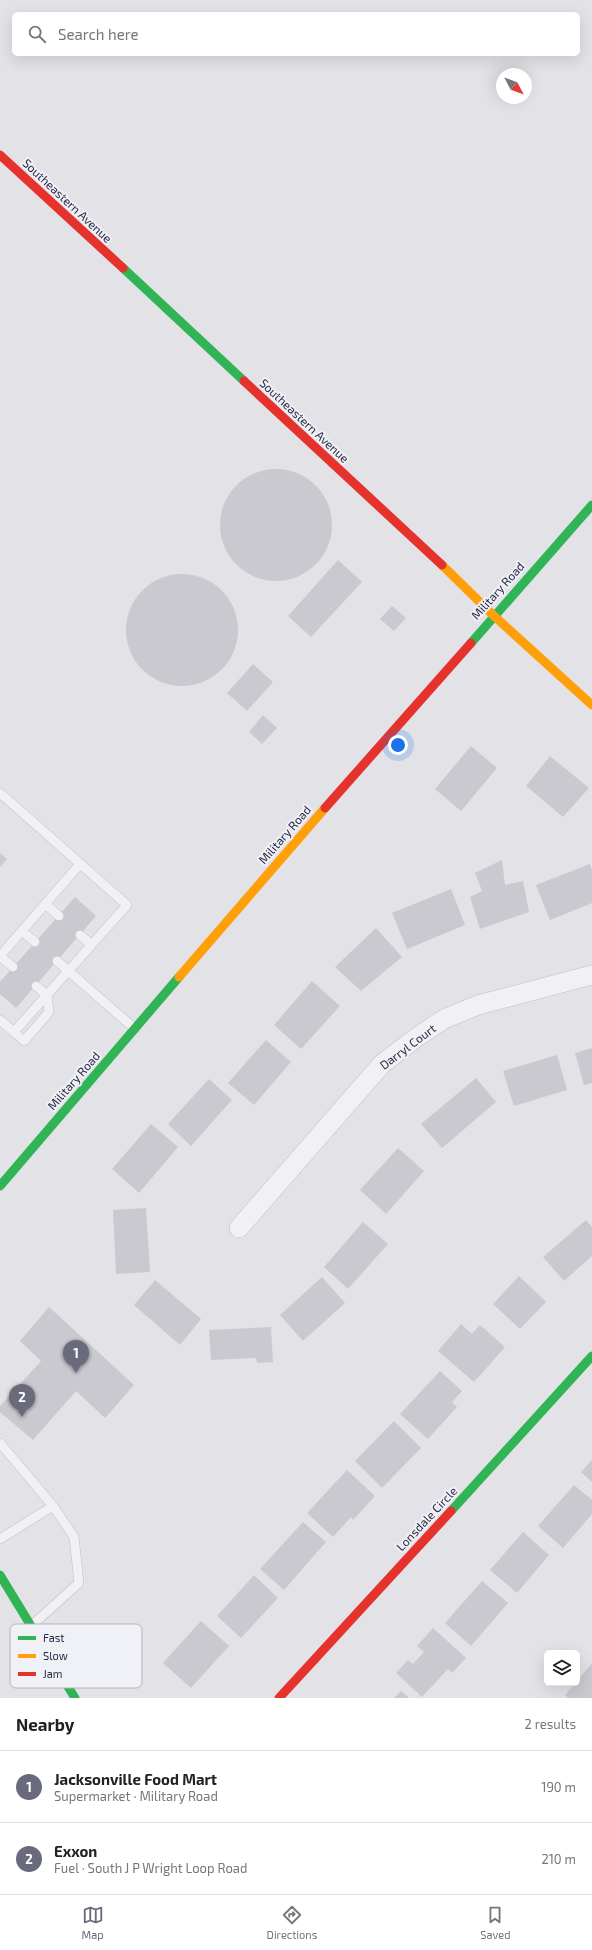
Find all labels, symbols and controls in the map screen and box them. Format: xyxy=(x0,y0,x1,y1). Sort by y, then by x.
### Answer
search box xyxy=(12,12,580,56)
icon: search xyxy=(26,23,48,45)
text: Search here xyxy=(58,25,139,43)
north arrow xyxy=(496,68,532,104)
street label: Southeastern Avenue xyxy=(20,155,115,245)
street label: Southeastern Avenue xyxy=(257,375,352,465)
street label: Military Road xyxy=(468,559,527,622)
your location xyxy=(388,735,408,755)
street label: Military Road xyxy=(255,802,313,866)
street label: Darryl Court xyxy=(377,1020,438,1072)
street label: Military Road xyxy=(44,1048,102,1112)
pin: 1 xyxy=(63,1340,89,1373)
pin: 2 xyxy=(9,1384,35,1417)
street label: Lonsdale Circle xyxy=(393,1483,460,1553)
legend xyxy=(10,1624,142,1688)
text: Fast xyxy=(43,1631,65,1644)
text: Slow xyxy=(43,1649,68,1662)
map controls xyxy=(544,1650,580,1686)
button: layers xyxy=(544,1650,580,1686)
text: Jam xyxy=(43,1667,62,1680)
text: Nearby xyxy=(16,1714,74,1734)
text: 2 results xyxy=(524,1716,576,1732)
text: Jacksonville Food Mart xyxy=(54,1770,217,1788)
text: 1 xyxy=(26,1779,32,1795)
text: 190 m xyxy=(541,1779,576,1795)
text: Supermarket · Military Road xyxy=(54,1788,218,1804)
text: Exxon xyxy=(54,1842,97,1860)
text: 2 xyxy=(25,1851,33,1867)
text: 210 m xyxy=(541,1851,576,1867)
text: Fuel · South J P Wright Loop Road xyxy=(54,1860,247,1876)
tab: Map xyxy=(82,1904,104,1941)
tab: Directions xyxy=(267,1904,317,1941)
tab: Saved xyxy=(480,1904,511,1941)

